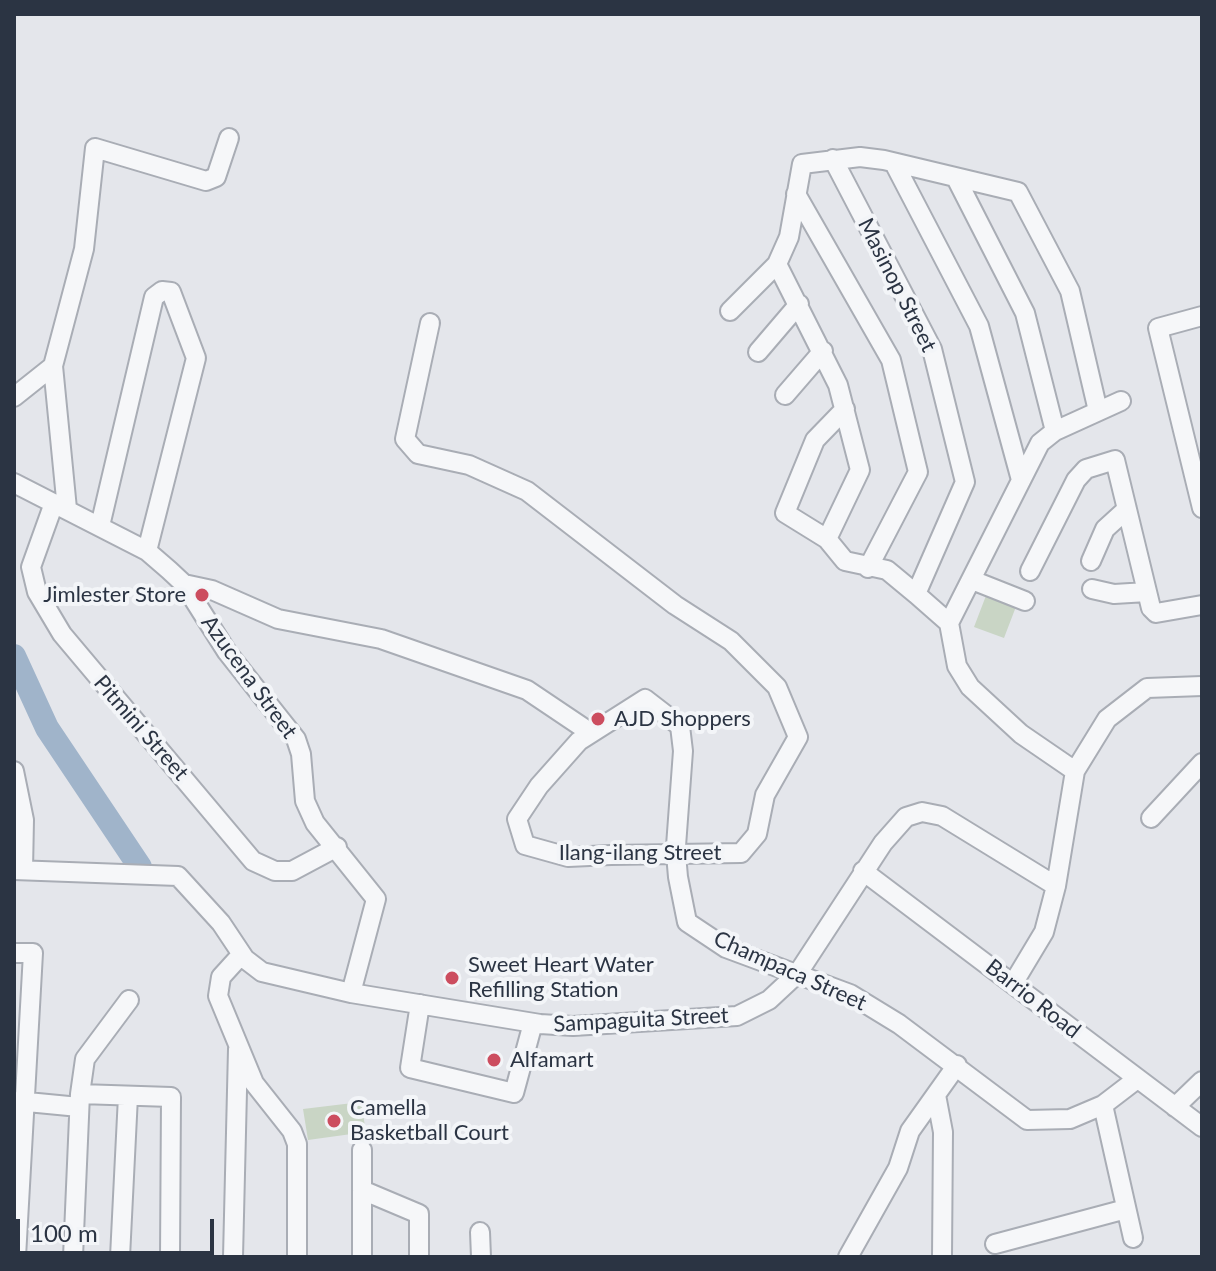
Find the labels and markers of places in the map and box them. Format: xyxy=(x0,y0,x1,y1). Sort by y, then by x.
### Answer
place label: Jimlester Store xyxy=(43,582,186,608)
marker: Jimlester Store xyxy=(193,586,211,604)
place label: AJD Shoppers xyxy=(614,706,751,732)
marker: AJD Shoppers xyxy=(589,710,607,728)
place label: Sweet Heart Water Refilling Station xyxy=(468,952,654,1004)
marker: Sweet Heart Water Refilling Station xyxy=(443,969,461,987)
place label: Alfamart xyxy=(510,1047,594,1073)
marker: Alfamart xyxy=(485,1051,503,1069)
place label: Camella Basketball Court xyxy=(350,1095,509,1146)
marker: Camella Basketball Court xyxy=(325,1112,343,1130)

